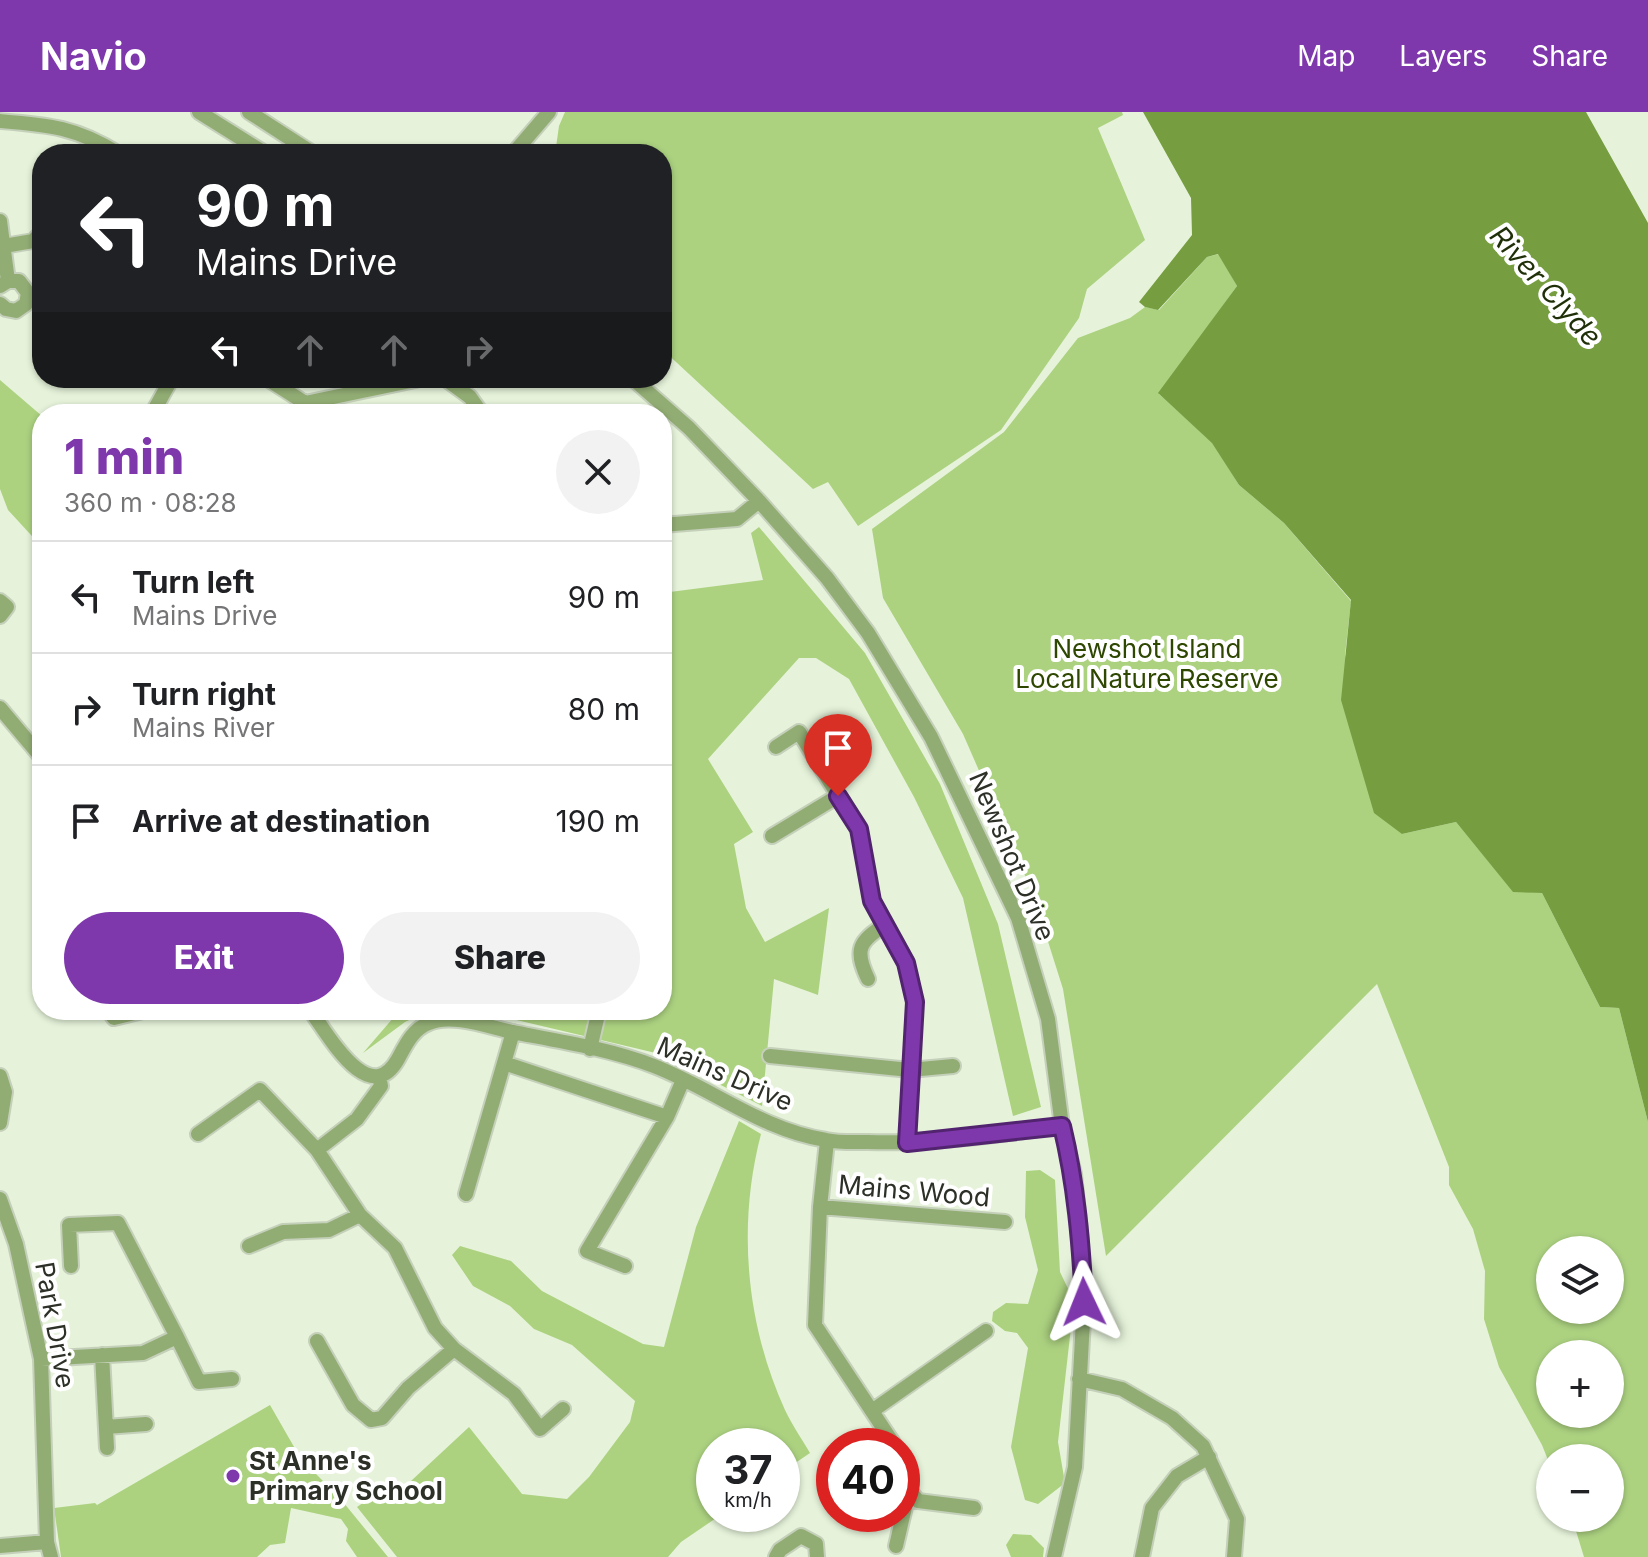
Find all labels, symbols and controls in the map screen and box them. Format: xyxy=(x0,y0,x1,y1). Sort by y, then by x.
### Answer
text: Navio xyxy=(40,33,147,79)
text: Map xyxy=(1297,39,1355,73)
text: Layers xyxy=(1399,39,1487,73)
text: Share xyxy=(1531,39,1608,73)
text: 90 m xyxy=(196,172,335,240)
icon: left xyxy=(64,176,168,280)
water label: River Clyde xyxy=(1483,219,1609,353)
text: Mains Drive xyxy=(196,240,397,284)
icon: left xyxy=(204,328,248,372)
icon: ahead xyxy=(288,328,332,372)
icon: ahead xyxy=(372,328,416,372)
icon: right xyxy=(456,328,500,372)
text: 1 min xyxy=(64,427,184,486)
button: close xyxy=(556,430,640,514)
text: 360 m · 08:28 xyxy=(64,487,237,518)
text: Turn left xyxy=(132,564,254,600)
icon: left xyxy=(64,575,108,619)
text: 90 m xyxy=(568,579,640,615)
text: Mains Drive xyxy=(132,600,277,631)
park label: Newshot Island Local Nature Reserve xyxy=(1015,633,1279,694)
text: Turn right xyxy=(132,676,276,712)
icon: right xyxy=(64,687,108,731)
text: 80 m xyxy=(568,691,640,727)
text: Mains River xyxy=(132,712,275,743)
pin xyxy=(804,714,872,796)
icon: arrive xyxy=(816,726,860,770)
street label: Newshot Drive xyxy=(963,767,1062,945)
icon: arrive xyxy=(64,799,108,843)
text: Arrive at destination xyxy=(132,803,430,839)
text: 190 m xyxy=(556,803,640,839)
button: Exit xyxy=(64,912,344,1004)
button: Share xyxy=(360,912,640,1004)
street label: Mains Drive xyxy=(653,1030,798,1117)
street label: Mains Wood xyxy=(837,1168,991,1213)
map controls xyxy=(1536,1236,1624,1532)
button: layers xyxy=(1536,1236,1624,1324)
street label: Park Drive xyxy=(29,1259,82,1390)
position arrow xyxy=(1042,1260,1126,1344)
button: + xyxy=(1536,1340,1624,1428)
speed limit sign: 40 xyxy=(816,1428,920,1532)
button: − xyxy=(1536,1444,1624,1532)
place label: St Anne's Primary School xyxy=(249,1445,443,1506)
text: 37 xyxy=(723,1445,773,1494)
marker: St Anne's Primary School xyxy=(224,1467,242,1485)
text: km/h xyxy=(724,1488,772,1512)

